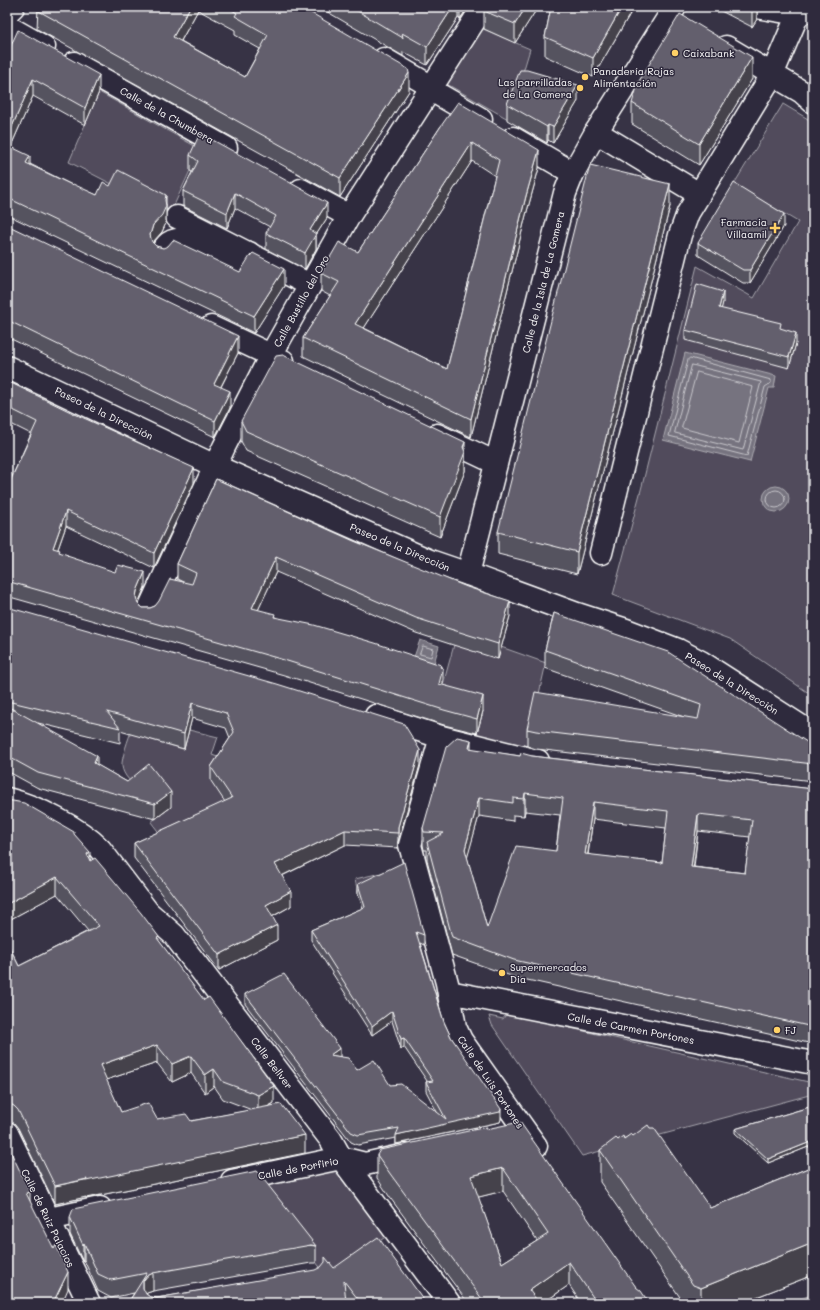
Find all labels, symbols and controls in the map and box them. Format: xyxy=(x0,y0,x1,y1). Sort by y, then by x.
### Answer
place label: Caixabank xyxy=(683,46,734,60)
marker: Caixabank xyxy=(670,48,680,58)
place label: Panadería Rojas Alimentación xyxy=(593,64,674,90)
marker: Panadería Rojas Alimentación xyxy=(580,72,590,82)
place label: Las parrilladas de La Gomera xyxy=(498,75,572,101)
street label: Calle de la Chumbera xyxy=(117,83,217,147)
marker: Las parrilladas de La Gomera xyxy=(575,83,585,93)
street label: Calle de la Isla de La Gomera xyxy=(519,210,567,354)
place label: Farmacia Villaamil xyxy=(721,215,767,241)
marker: Farmacia Villaamil xyxy=(770,223,780,233)
street label: Calle Bustillo del Oro xyxy=(270,252,332,349)
street label: Paseo de la Dirección xyxy=(53,383,155,443)
street label: Paseo de la Dirección xyxy=(348,520,452,574)
street label: Paseo de la Dirección xyxy=(683,649,781,717)
place label: Supermercados Dia xyxy=(510,960,587,986)
marker: Supermercados Dia xyxy=(497,968,507,978)
street label: Calle de Carmen Portones xyxy=(566,1009,696,1047)
place label: FJ xyxy=(785,1023,797,1037)
marker: FJ xyxy=(772,1025,782,1035)
street label: Calle de Luis Portones xyxy=(455,1033,527,1131)
street label: Calle Bellver xyxy=(248,1034,296,1092)
street label: Calle de Porfirio xyxy=(257,1153,339,1183)
street label: Calle de Ruiz Palacios xyxy=(18,1166,78,1270)

